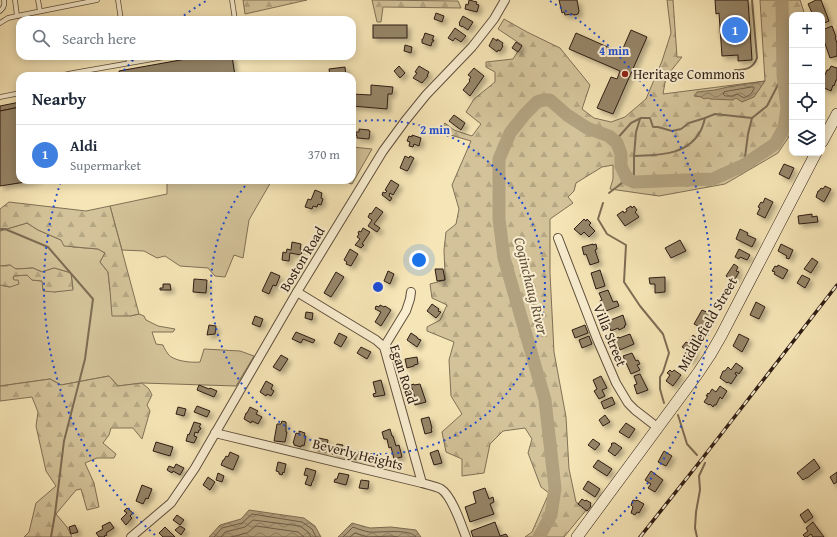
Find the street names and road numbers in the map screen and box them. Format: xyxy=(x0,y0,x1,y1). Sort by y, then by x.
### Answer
street label: Boston Road xyxy=(275,222,330,295)
street label: Middlefield Street xyxy=(672,273,742,375)
street label: Villa Street xyxy=(588,301,632,369)
street label: Egan Road xyxy=(385,342,423,407)
street label: Beverly Heights xyxy=(311,433,405,475)

